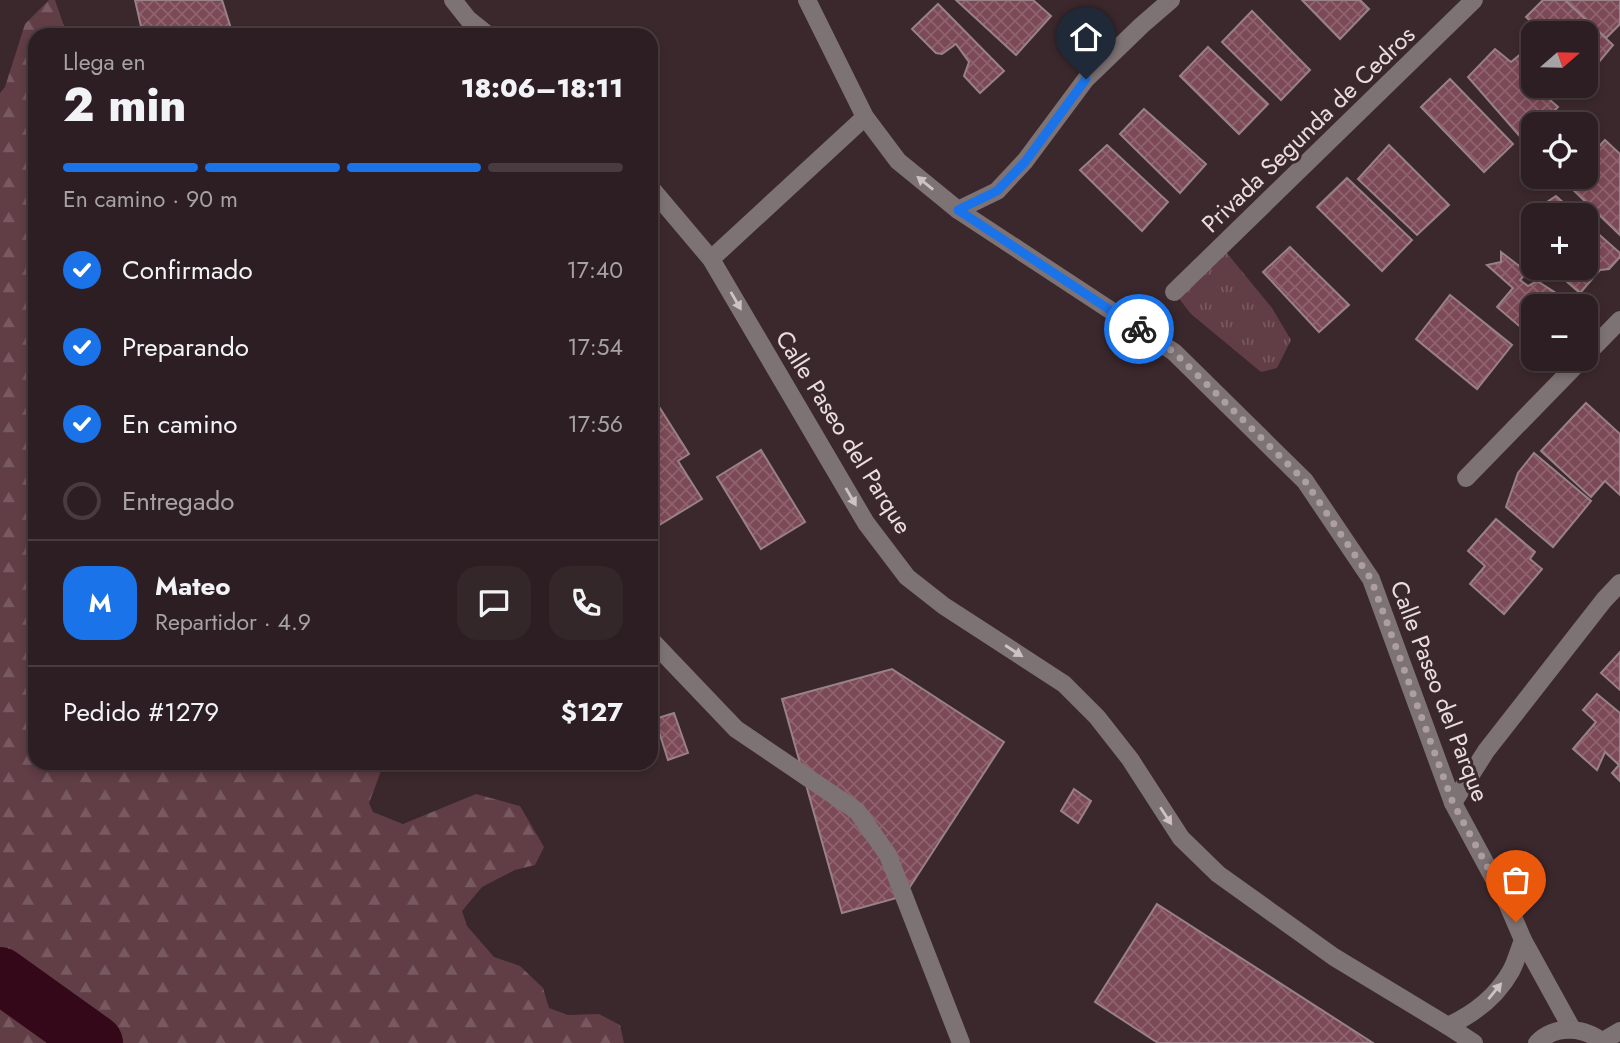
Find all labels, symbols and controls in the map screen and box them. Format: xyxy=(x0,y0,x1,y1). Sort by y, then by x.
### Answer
pin xyxy=(1056,7,1116,79)
street label: Privada Segunda de Cedros xyxy=(1193,17,1423,241)
icon: home xyxy=(1067,18,1105,56)
north arrow xyxy=(1521,21,1598,98)
map controls xyxy=(1521,21,1598,371)
text: Llega en xyxy=(63,45,145,79)
text: 18:06–18:11 xyxy=(461,69,623,107)
text: 2 min xyxy=(63,72,187,138)
button: locate xyxy=(1521,112,1598,189)
one-way arrow xyxy=(917,176,934,191)
text: En camino · 90 m xyxy=(63,182,238,216)
button: + xyxy=(1521,203,1598,280)
icon: check xyxy=(63,251,101,289)
text: Confirmado xyxy=(122,251,253,289)
text: 17:40 xyxy=(566,253,623,287)
one-way arrow xyxy=(730,291,742,311)
courier xyxy=(1104,294,1174,364)
button: − xyxy=(1521,294,1598,371)
icon: bike xyxy=(1120,310,1158,348)
street label: Calle Paseo del Parque xyxy=(767,323,921,541)
icon: check xyxy=(63,328,101,366)
text: Preparando xyxy=(122,328,249,366)
text: 17:54 xyxy=(567,330,623,364)
icon: check xyxy=(63,405,101,443)
text: En camino xyxy=(122,405,238,443)
text: 17:56 xyxy=(567,407,623,441)
text: Entregado xyxy=(122,482,234,520)
one-way arrow xyxy=(845,488,857,507)
button: chat xyxy=(457,566,531,640)
button: phone xyxy=(549,566,623,640)
text: Mateo xyxy=(155,567,231,605)
street label: Calle Paseo del Parque xyxy=(1382,575,1498,807)
text: M xyxy=(88,584,112,622)
text: Repartidor · 4.9 xyxy=(155,605,311,639)
one-way arrow xyxy=(1004,645,1023,658)
text: Pedido #1279 xyxy=(63,693,219,731)
text: $127 xyxy=(561,693,623,731)
one-way arrow xyxy=(1160,806,1173,826)
pin xyxy=(1486,850,1546,922)
icon: bag xyxy=(1497,861,1535,899)
one-way arrow xyxy=(1488,983,1503,1001)

